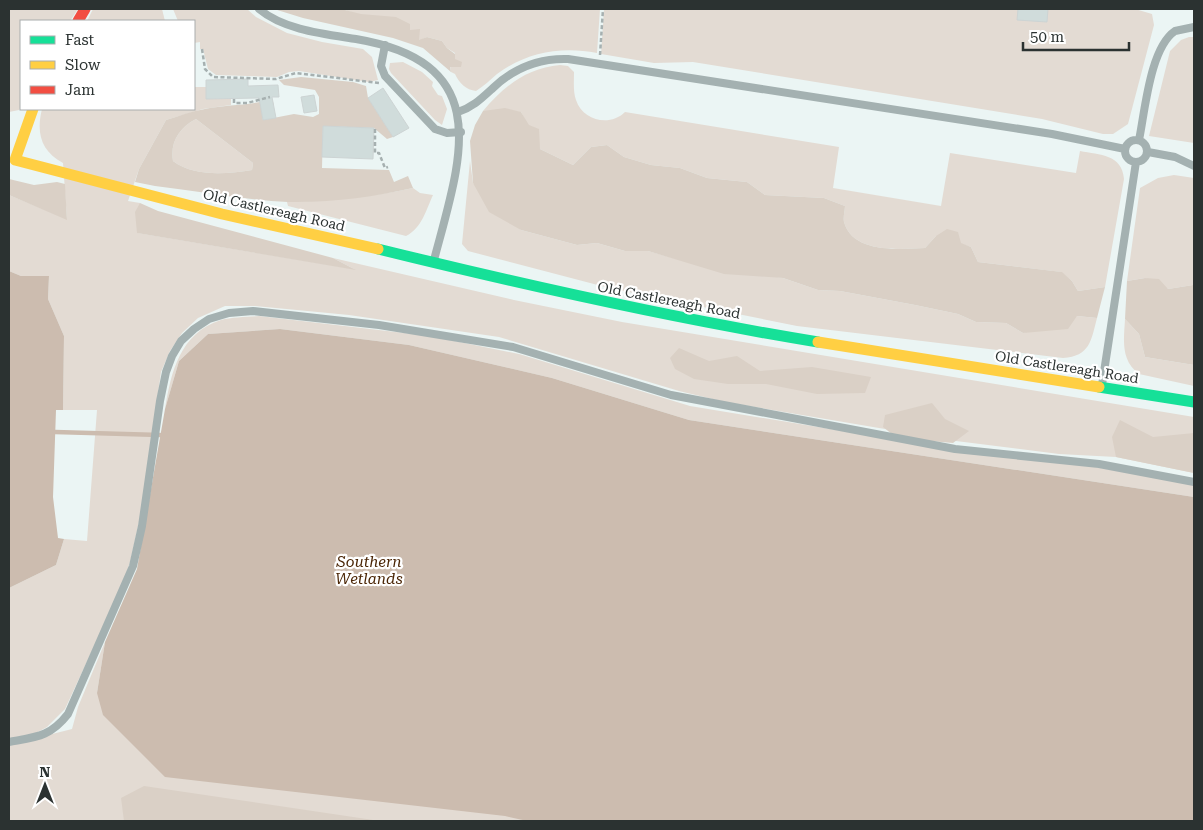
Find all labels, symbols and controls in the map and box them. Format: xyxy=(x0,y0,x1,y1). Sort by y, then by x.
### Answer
legend xyxy=(20,20,195,110)
scale bar xyxy=(1023,20,1129,52)
text: 50 m xyxy=(1030,28,1065,46)
text: Fast xyxy=(65,31,95,49)
text: Slow xyxy=(65,56,101,74)
text: Jam xyxy=(65,81,95,99)
street label: Old Castlereagh Road xyxy=(201,186,347,234)
street label: Old Castlereagh Road xyxy=(596,278,742,322)
street label: Old Castlereagh Road xyxy=(994,348,1140,386)
water label: Southern Wetlands xyxy=(335,553,403,588)
north arrow xyxy=(20,760,70,810)
text: N xyxy=(40,764,51,780)

